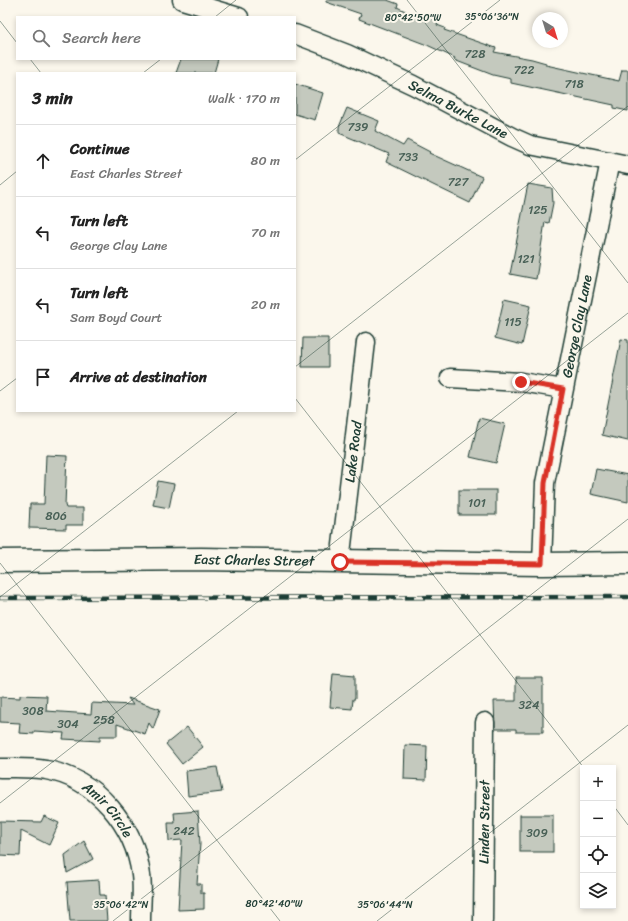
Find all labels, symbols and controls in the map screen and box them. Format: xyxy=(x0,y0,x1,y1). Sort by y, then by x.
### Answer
text: 35°06'36"N xyxy=(465,8,519,26)
text: 80°42'50"W xyxy=(385,9,442,27)
north arrow xyxy=(532,12,568,48)
search box xyxy=(16,16,296,60)
text: Search here xyxy=(62,25,141,51)
icon: search xyxy=(30,27,52,49)
house number: 728 xyxy=(464,43,486,65)
house number: 722 xyxy=(514,59,534,81)
street label: Selma Burke Lane xyxy=(404,73,513,146)
house number: 718 xyxy=(564,73,584,95)
text: 3 min xyxy=(32,83,73,113)
text: Walk · 170 m xyxy=(208,87,280,110)
house number: 739 xyxy=(348,116,368,138)
text: Continue xyxy=(70,136,130,162)
house number: 733 xyxy=(398,146,418,168)
text: 80 m xyxy=(251,149,280,172)
icon: ahead xyxy=(32,150,54,172)
text: East Charles Street xyxy=(70,162,182,185)
house number: 727 xyxy=(448,171,469,193)
house number: 125 xyxy=(528,199,548,221)
text: Turn left xyxy=(70,208,128,234)
text: 70 m xyxy=(251,221,280,244)
icon: left xyxy=(32,222,54,244)
text: George Clay Lane xyxy=(70,234,167,257)
house number: 121 xyxy=(517,248,535,270)
street label: George Clay Lane xyxy=(555,272,600,380)
text: Turn left xyxy=(70,280,128,306)
text: 20 m xyxy=(251,293,280,316)
icon: left xyxy=(32,294,54,316)
text: Sam Boyd Court xyxy=(70,306,162,329)
house number: 115 xyxy=(504,311,522,333)
text: Arrive at destination xyxy=(70,364,207,390)
icon: arrive xyxy=(32,366,54,388)
route end xyxy=(512,373,530,391)
street label: Lake Road xyxy=(337,418,370,484)
house number: 101 xyxy=(468,492,486,514)
house number: 806 xyxy=(45,505,67,527)
street label: East Charles Street xyxy=(193,547,316,574)
route start xyxy=(331,553,349,571)
house number: 324 xyxy=(518,694,540,716)
house number: 308 xyxy=(22,700,44,722)
house number: 258 xyxy=(93,709,115,731)
house number: 304 xyxy=(57,713,79,735)
map controls xyxy=(580,765,616,909)
button: + xyxy=(580,765,616,801)
street label: Amir Circle xyxy=(76,774,140,843)
street label: Linden Street xyxy=(472,779,497,864)
button: − xyxy=(580,801,616,837)
house number: 242 xyxy=(173,820,195,842)
house number: 309 xyxy=(526,822,548,844)
button: locate xyxy=(580,837,616,873)
button: layers xyxy=(580,873,616,909)
text: 80°42'40"W xyxy=(246,895,303,913)
text: 35°06'42"N xyxy=(94,896,148,914)
text: 35°06'44"N xyxy=(357,896,413,914)

